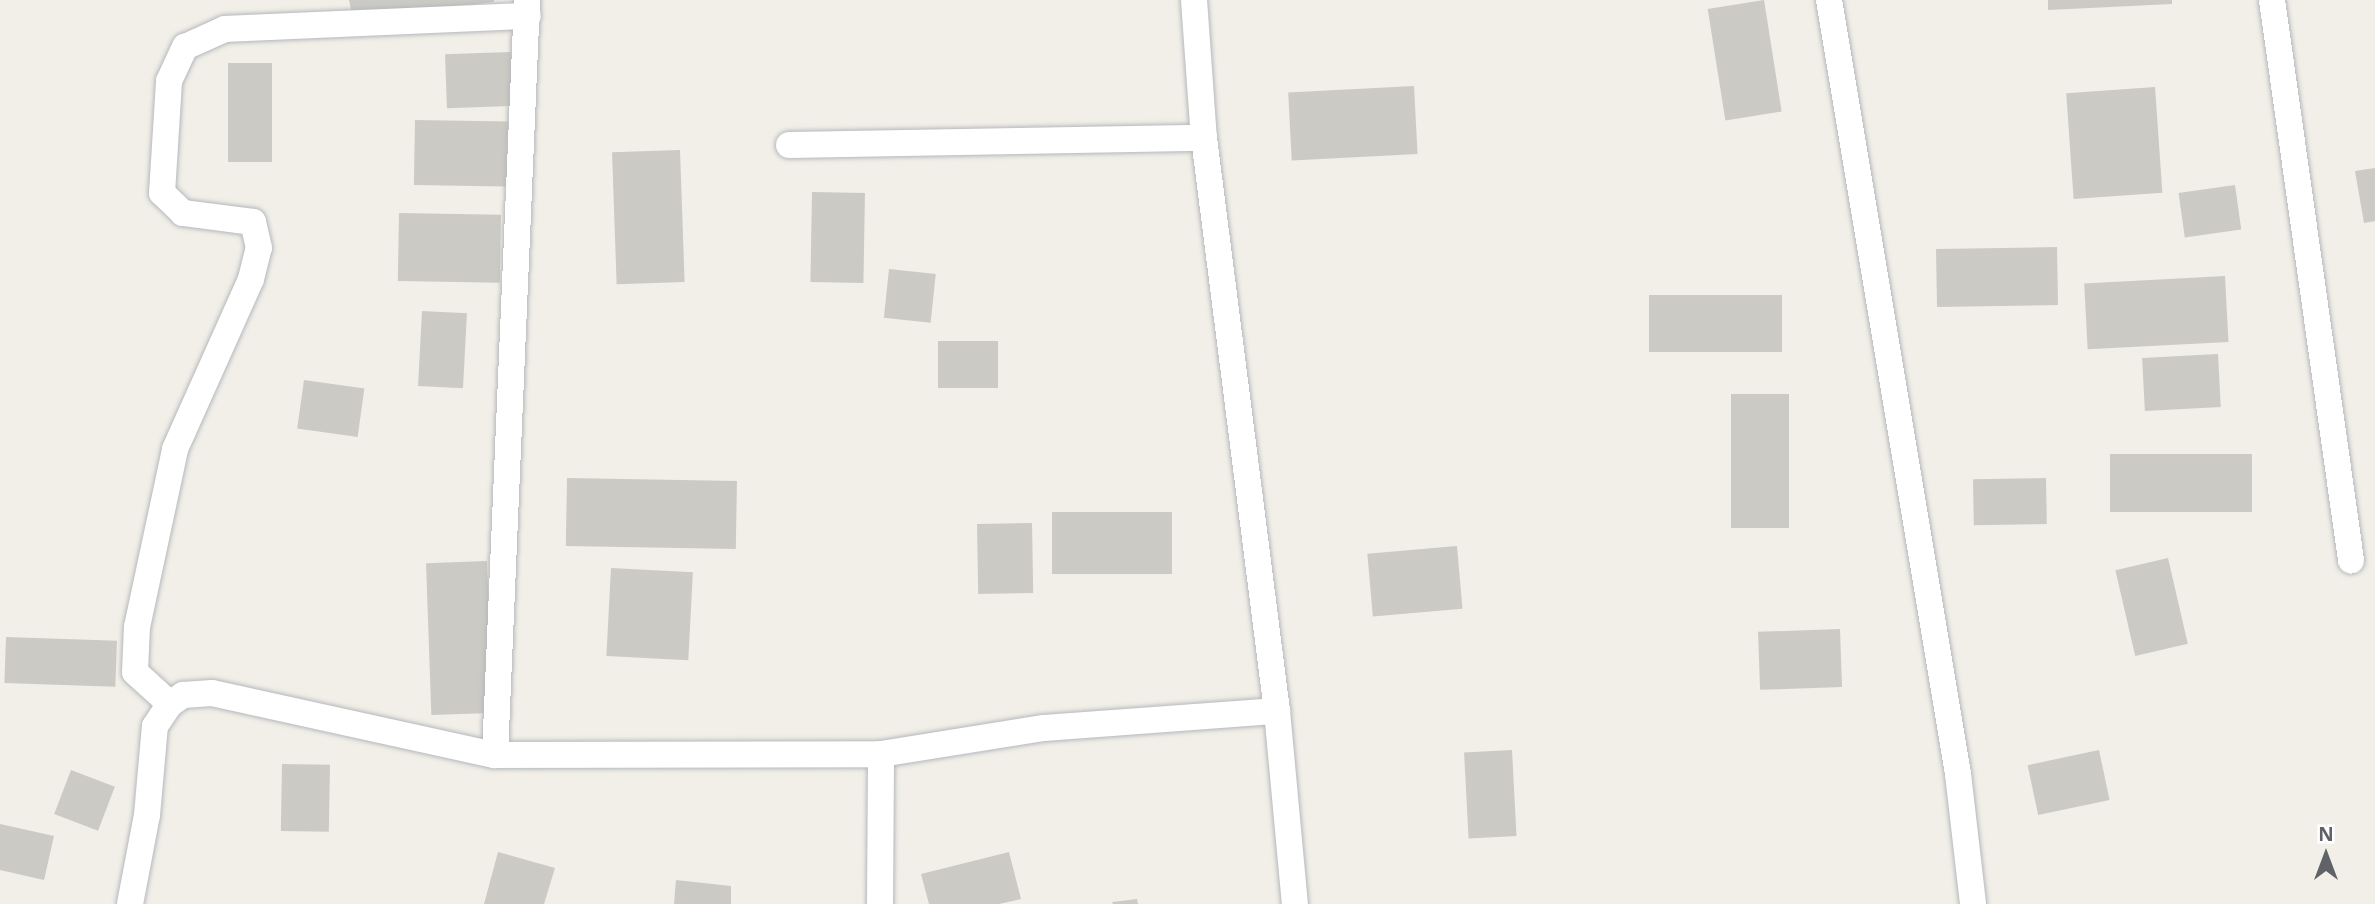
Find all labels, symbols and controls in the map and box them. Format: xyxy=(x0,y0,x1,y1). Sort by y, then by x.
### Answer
north arrow xyxy=(2291,820,2361,890)
text: N xyxy=(2318,821,2334,847)

